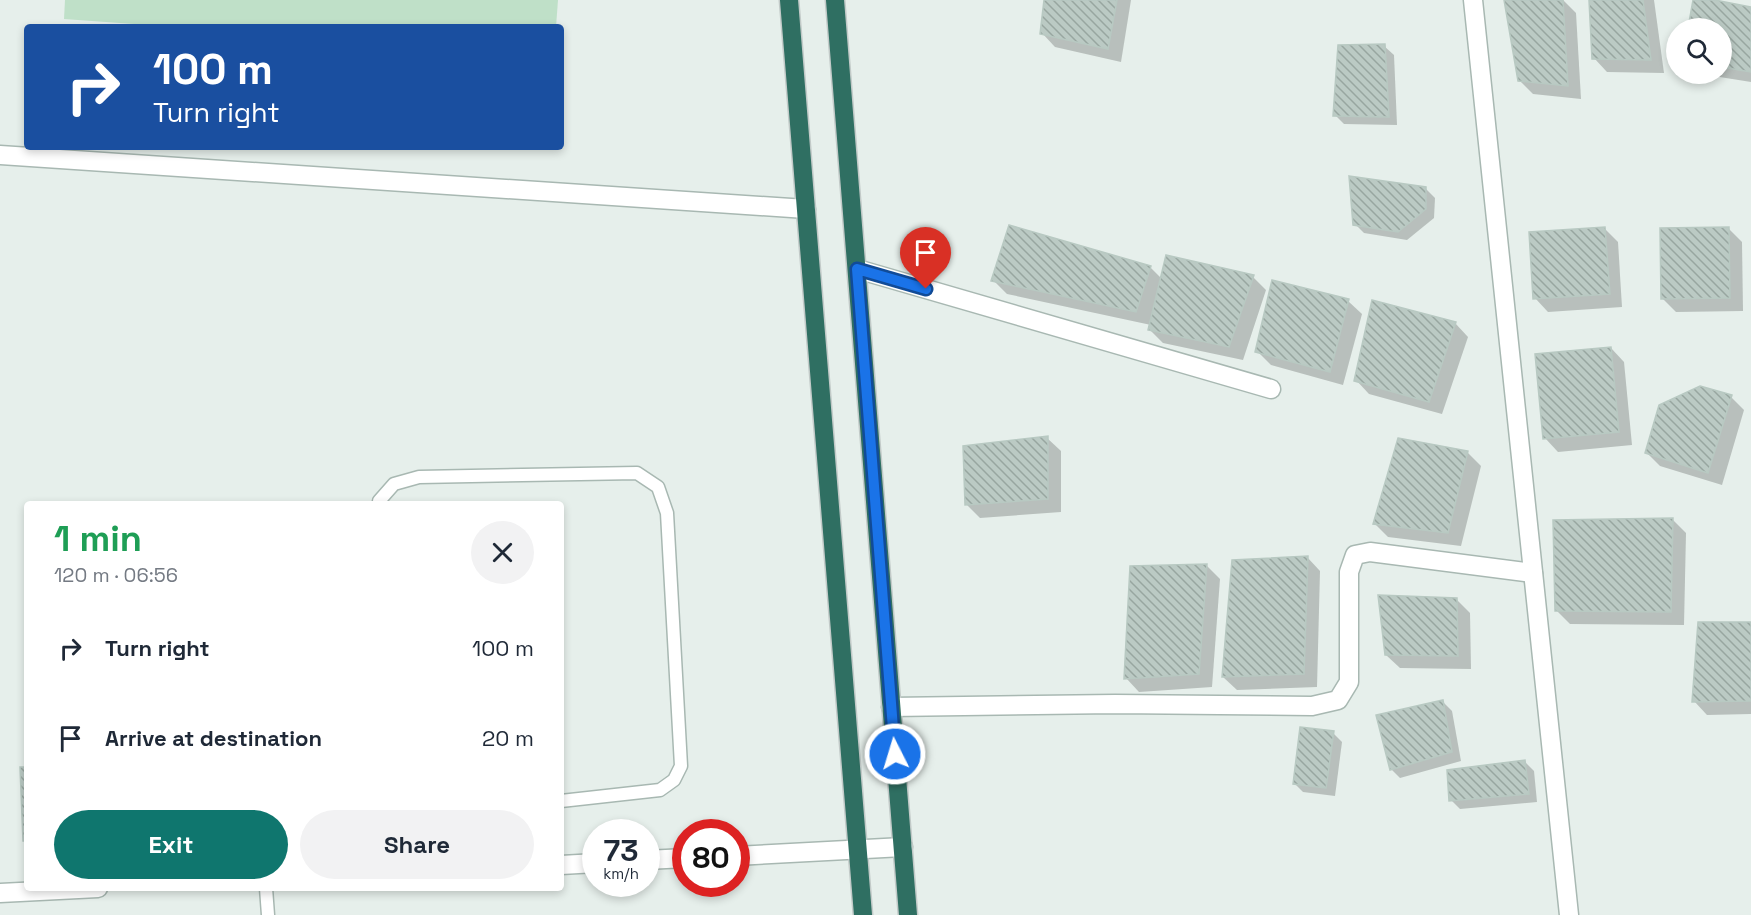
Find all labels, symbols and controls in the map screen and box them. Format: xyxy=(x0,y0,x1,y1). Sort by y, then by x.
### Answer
map controls xyxy=(1666,18,1732,84)
button: search xyxy=(1666,18,1732,84)
text: 100 m xyxy=(153,43,273,96)
icon: right xyxy=(54,48,132,126)
text: Turn right xyxy=(153,95,280,130)
pin xyxy=(900,227,951,289)
icon: arrive xyxy=(909,236,942,269)
text: 1 min xyxy=(54,516,142,562)
button: close xyxy=(471,521,534,584)
text: 120 m · 06:56 xyxy=(54,562,178,588)
icon: right xyxy=(54,632,87,665)
text: Turn right xyxy=(105,634,210,662)
text: 100 m xyxy=(472,634,534,662)
icon: arrive xyxy=(54,722,87,755)
position arrow xyxy=(863,722,927,786)
text: Arrive at destination xyxy=(105,724,322,752)
text: 20 m xyxy=(482,724,534,752)
button: Exit xyxy=(54,810,288,879)
button: Share xyxy=(300,810,534,879)
speed limit sign: 80 xyxy=(672,819,750,897)
text: 73 xyxy=(604,831,638,870)
text: km/h xyxy=(603,864,639,883)

